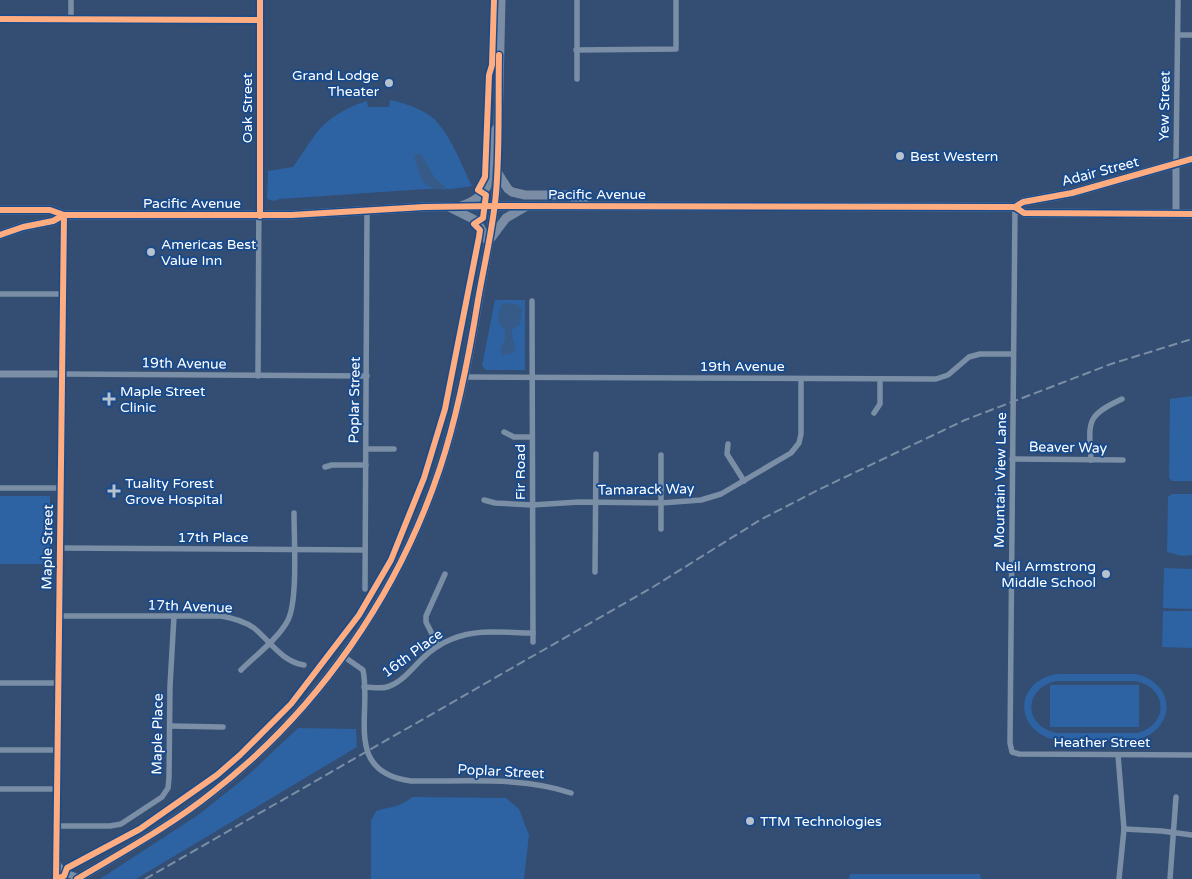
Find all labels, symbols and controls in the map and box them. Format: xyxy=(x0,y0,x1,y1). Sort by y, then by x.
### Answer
place label: Grand Lodge Theater xyxy=(292,67,380,100)
street label: Yew Street xyxy=(1155,70,1174,141)
street label: Oak Street xyxy=(239,72,256,143)
marker: Grand Lodge Theater xyxy=(383,77,395,89)
place label: Best Western xyxy=(910,148,998,165)
marker: Best Western xyxy=(894,150,906,162)
street label: Adair Street xyxy=(1060,153,1141,190)
street label: Pacific Avenue xyxy=(548,186,646,203)
street label: Pacific Avenue xyxy=(143,195,241,212)
place label: Americas Best Value Inn xyxy=(161,236,257,269)
marker: Americas Best Value Inn xyxy=(145,246,157,258)
street label: 19th Avenue xyxy=(141,354,227,373)
street label: Poplar Street xyxy=(345,356,364,444)
street label: 19th Avenue xyxy=(699,358,785,375)
place label: Maple Street Clinic xyxy=(120,383,206,416)
marker: Maple Street Clinic xyxy=(102,392,116,406)
street label: Mountain View Lane xyxy=(991,412,1010,548)
street label: Beaver Way xyxy=(1029,438,1108,457)
street label: Fir Road xyxy=(512,444,529,500)
place label: Tuality Forest Grove Hospital xyxy=(125,475,223,508)
street label: Tamarack Way xyxy=(597,480,695,499)
marker: Tuality Forest Grove Hospital xyxy=(107,484,121,498)
street label: Maple Street xyxy=(38,504,57,590)
street label: 17th Place xyxy=(177,529,249,546)
place label: Neil Armstrong Middle School xyxy=(995,558,1096,591)
marker: Neil Armstrong Middle School xyxy=(1100,568,1112,580)
street label: 17th Avenue xyxy=(147,597,233,616)
street label: 16th Place xyxy=(379,626,446,681)
street label: Maple Place xyxy=(148,693,167,775)
street label: Heather Street xyxy=(1054,734,1151,751)
street label: Poplar Street xyxy=(457,761,545,782)
place label: TTM Technologies xyxy=(760,813,882,830)
marker: TTM Technologies xyxy=(744,815,756,827)

